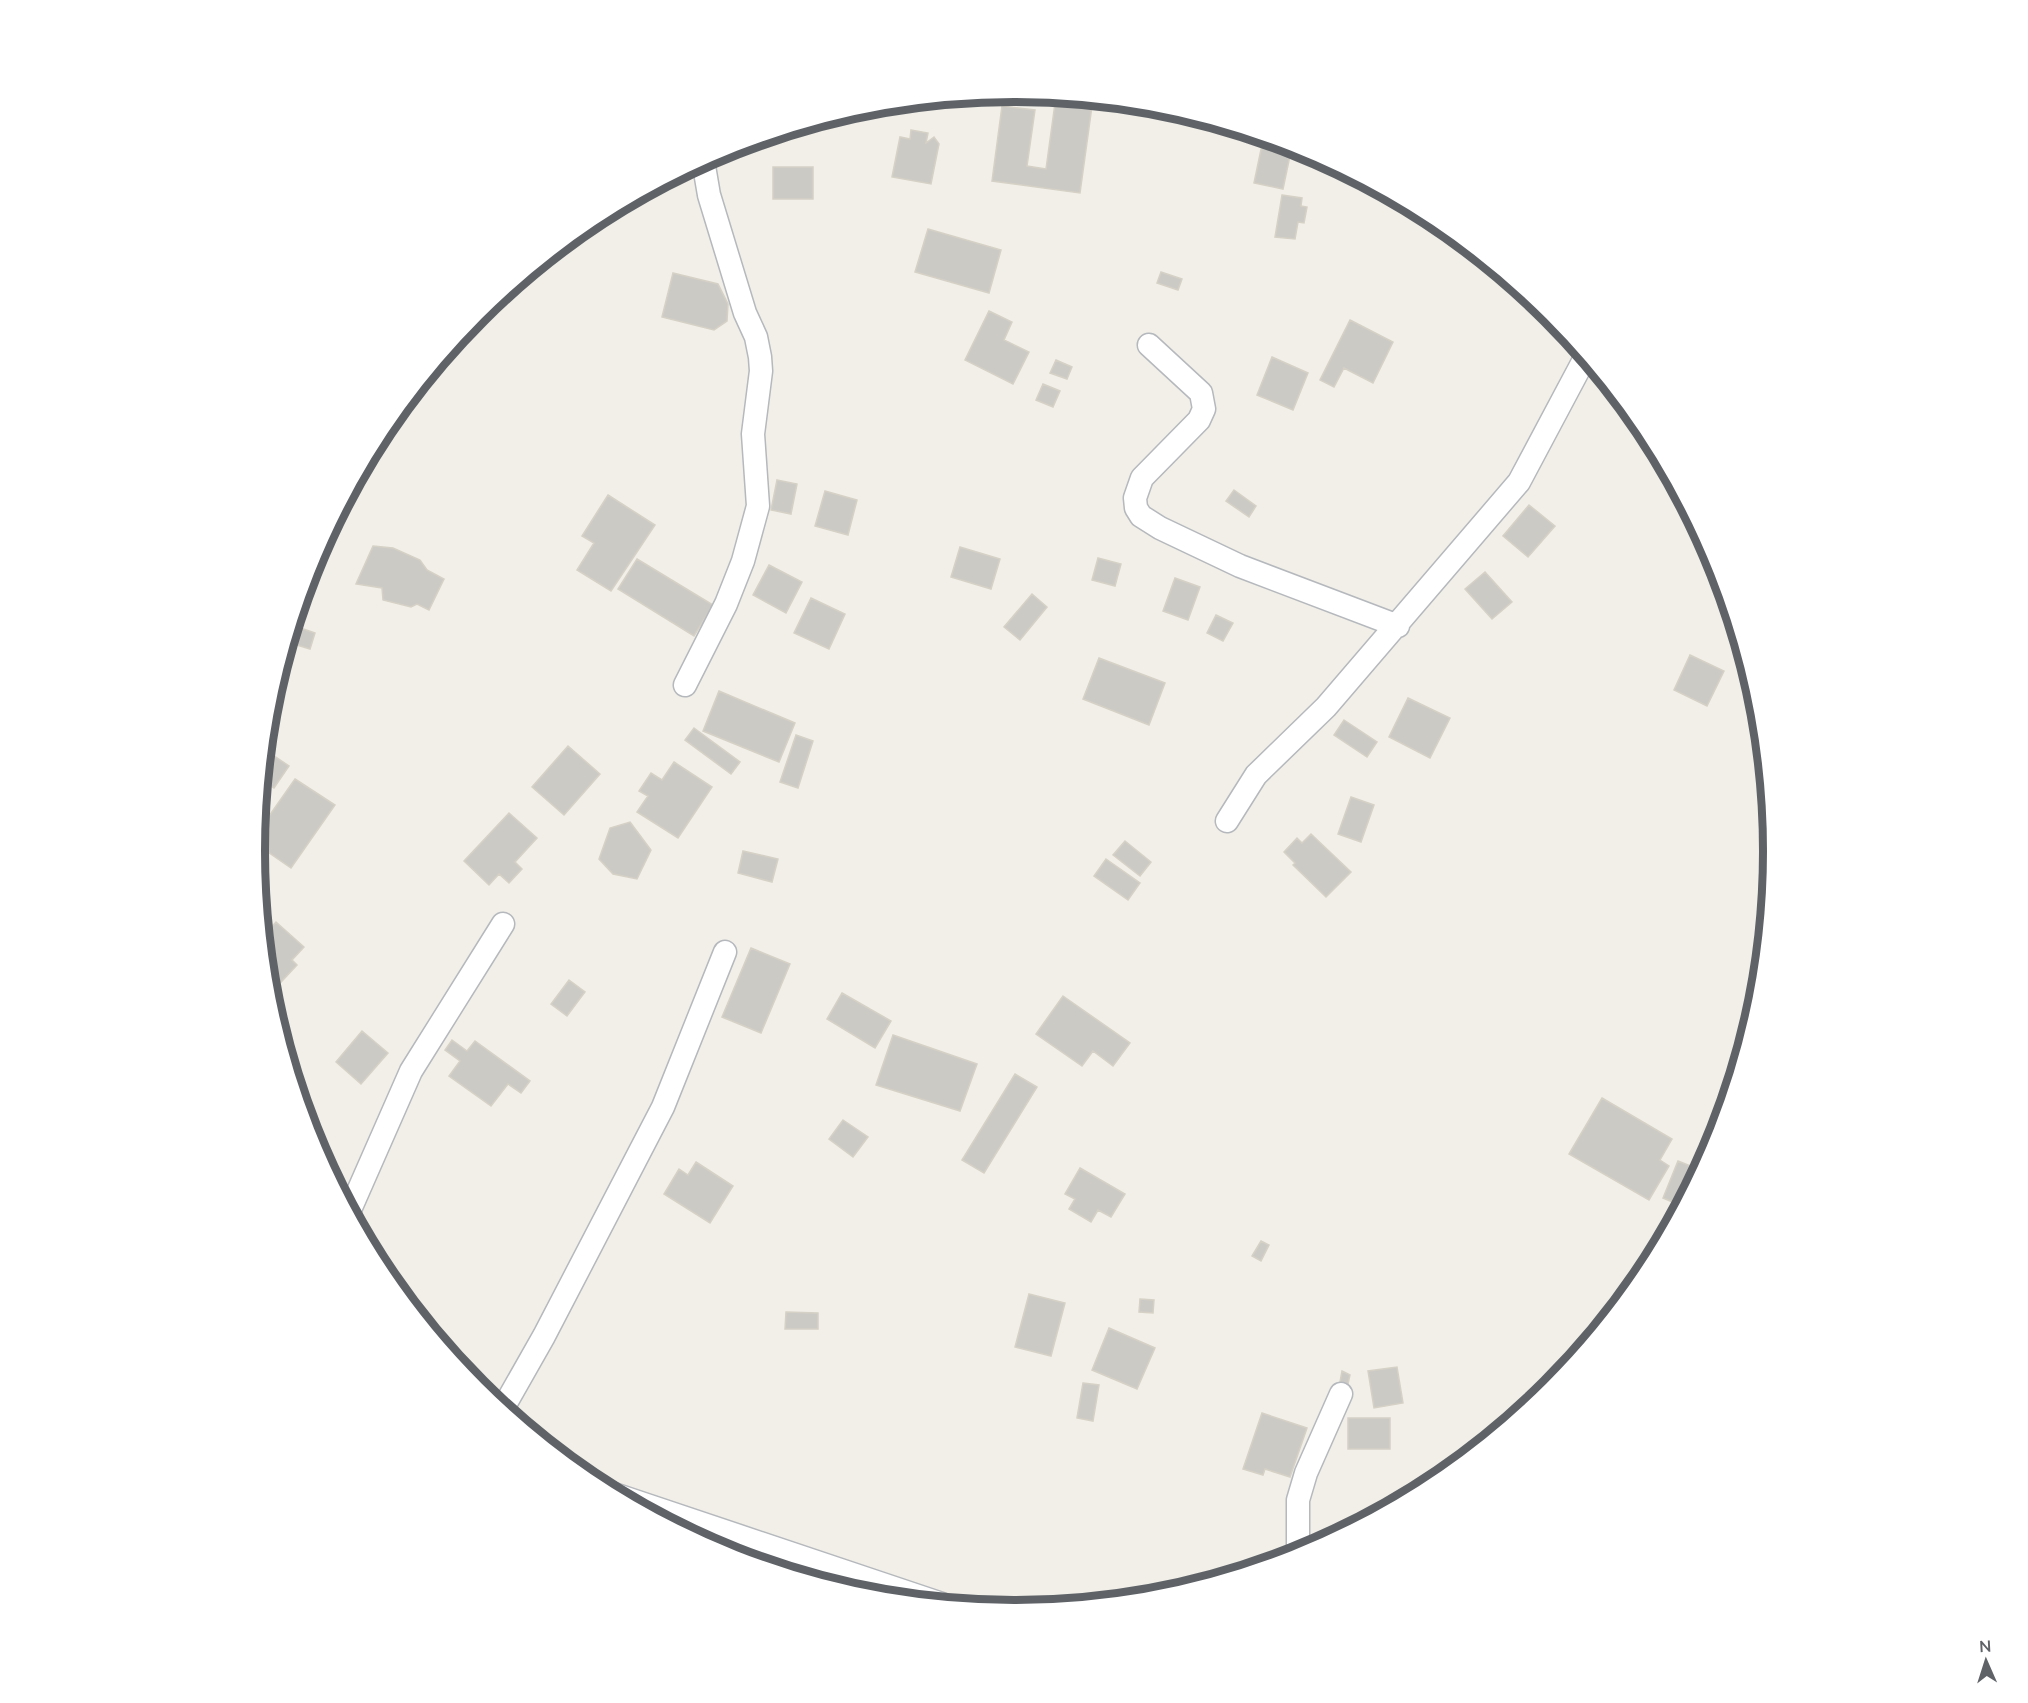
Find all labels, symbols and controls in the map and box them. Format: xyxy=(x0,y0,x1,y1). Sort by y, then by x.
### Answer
north arrow xyxy=(1956,1631,2016,1691)
text: N xyxy=(1979,1636,1992,1656)

